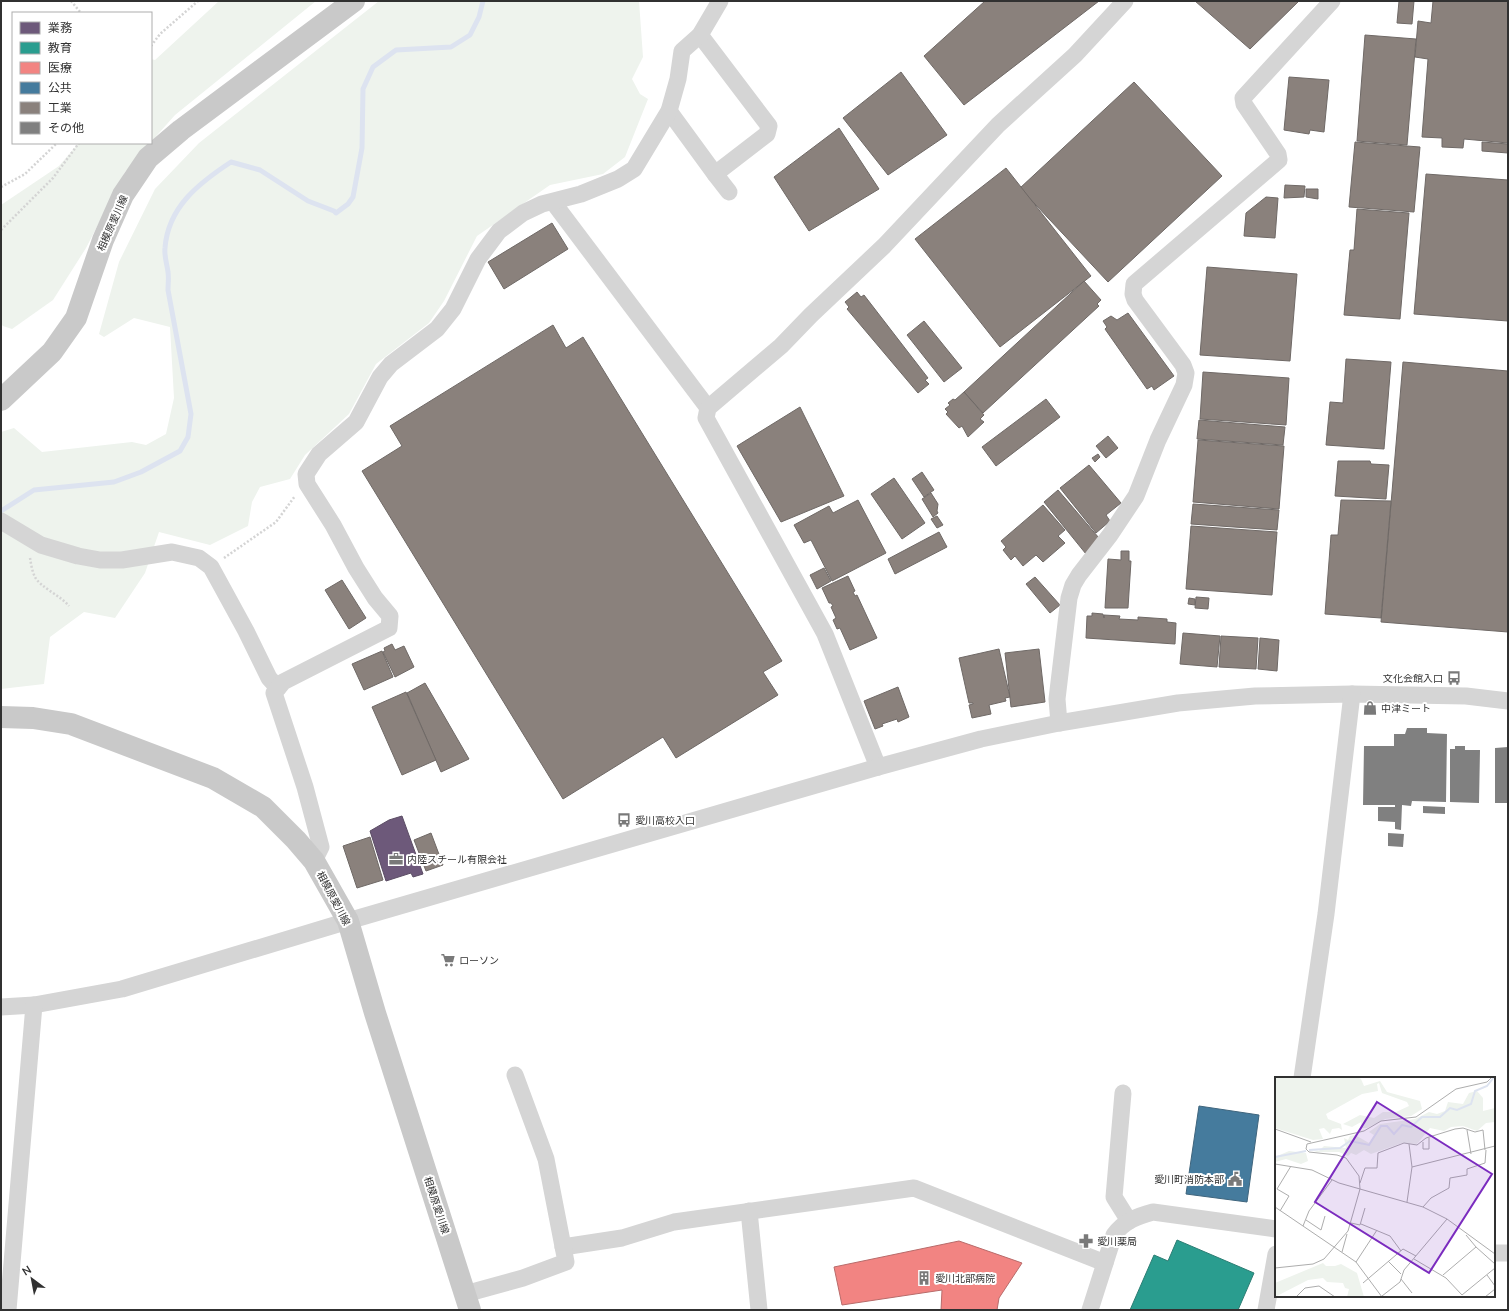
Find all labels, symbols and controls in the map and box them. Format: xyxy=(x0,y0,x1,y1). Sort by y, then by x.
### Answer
legend xyxy=(12,12,152,144)
text: 業務 xyxy=(48,20,72,36)
text: 教育 xyxy=(48,40,72,56)
text: 医療 xyxy=(48,60,72,76)
text: 公共 xyxy=(48,80,72,96)
text: 工業 xyxy=(48,100,72,116)
text: その他 xyxy=(48,120,84,136)
street label: 相模原愛川線 xyxy=(94,193,132,254)
bus stop icon: 文化会館入口 xyxy=(1446,670,1462,686)
place label: 文化会館入口 xyxy=(1383,672,1443,686)
shop icon: 中津ミート xyxy=(1362,700,1378,716)
place label: 中津ミート xyxy=(1381,702,1431,716)
bus stop icon: 愛川高校入口 xyxy=(616,812,632,828)
place label: 愛川高校入口 xyxy=(635,814,695,828)
office icon: 内陸スチール有限会社 xyxy=(388,851,404,867)
place label: 内陸スチール有限会社 xyxy=(407,853,507,867)
street label: 相模原愛川線 xyxy=(313,869,353,928)
supermarket icon: ローソン xyxy=(440,952,456,968)
place label: ローソン xyxy=(459,954,499,968)
inset map xyxy=(1275,1077,1495,1297)
public building icon: 愛川町消防本部 xyxy=(1227,1171,1243,1187)
place label: 愛川町消防本部 xyxy=(1154,1173,1224,1187)
street label: 相模原愛川線 xyxy=(420,1175,452,1236)
pharmacy icon: 愛川薬局 xyxy=(1078,1233,1094,1249)
place label: 愛川薬局 xyxy=(1097,1235,1137,1249)
north arrow xyxy=(12,1259,52,1299)
text: N xyxy=(19,1262,34,1279)
building icon: 愛川北部病院 xyxy=(916,1270,932,1286)
place label: 愛川北部病院 xyxy=(935,1272,995,1286)

